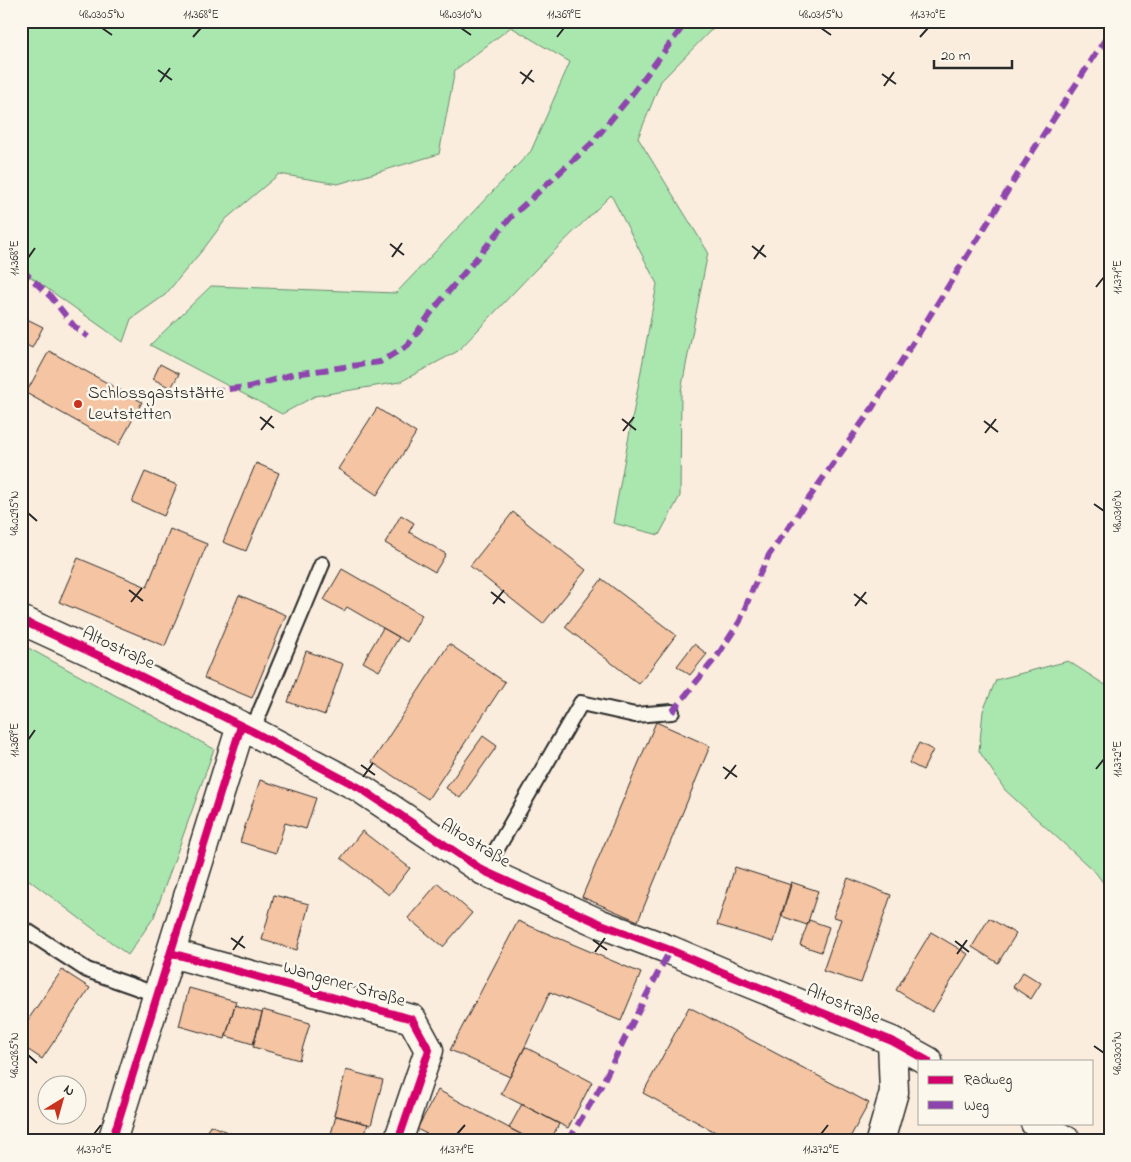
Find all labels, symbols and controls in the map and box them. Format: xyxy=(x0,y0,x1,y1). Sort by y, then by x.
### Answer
text: 48.0305°N xyxy=(79,6,125,24)
text: 11.368°E xyxy=(183,6,219,24)
text: 48.0310°N xyxy=(440,6,482,24)
text: 11.369°E xyxy=(547,6,581,24)
text: 48.0315°N xyxy=(799,6,843,24)
text: 11.370°E xyxy=(910,6,946,24)
scale bar xyxy=(934,38,1011,70)
text: 20 m xyxy=(941,45,971,67)
text: 11.368°E xyxy=(6,240,24,276)
text: 11.371°E xyxy=(1109,260,1127,294)
place label: Schlossgaststätte Leutstetten xyxy=(88,381,225,428)
marker: Schlossgaststätte Leutstetten xyxy=(72,398,84,410)
text: 48.0310°N xyxy=(1109,490,1127,532)
text: 48.0295°N xyxy=(6,491,24,535)
street label: Altostraße xyxy=(77,621,159,678)
text: 11.369°E xyxy=(6,723,24,757)
text: 11.372°E xyxy=(1109,741,1127,777)
street label: Altostraße xyxy=(435,813,516,876)
street label: Wangener Straße xyxy=(280,955,409,1016)
street label: Altostraße xyxy=(802,978,885,1032)
text: 48.0300°N xyxy=(1109,1031,1127,1075)
text: 48.0285°N xyxy=(6,1032,24,1078)
legend xyxy=(918,1060,1094,1124)
text: Radweg xyxy=(964,1069,1012,1092)
north arrow xyxy=(38,1074,88,1124)
text: N xyxy=(59,1080,79,1102)
text: Weg xyxy=(964,1095,989,1118)
text: 11.370°E xyxy=(76,1141,112,1159)
text: 11.371°E xyxy=(440,1141,474,1159)
text: 11.372°E xyxy=(803,1141,839,1159)

